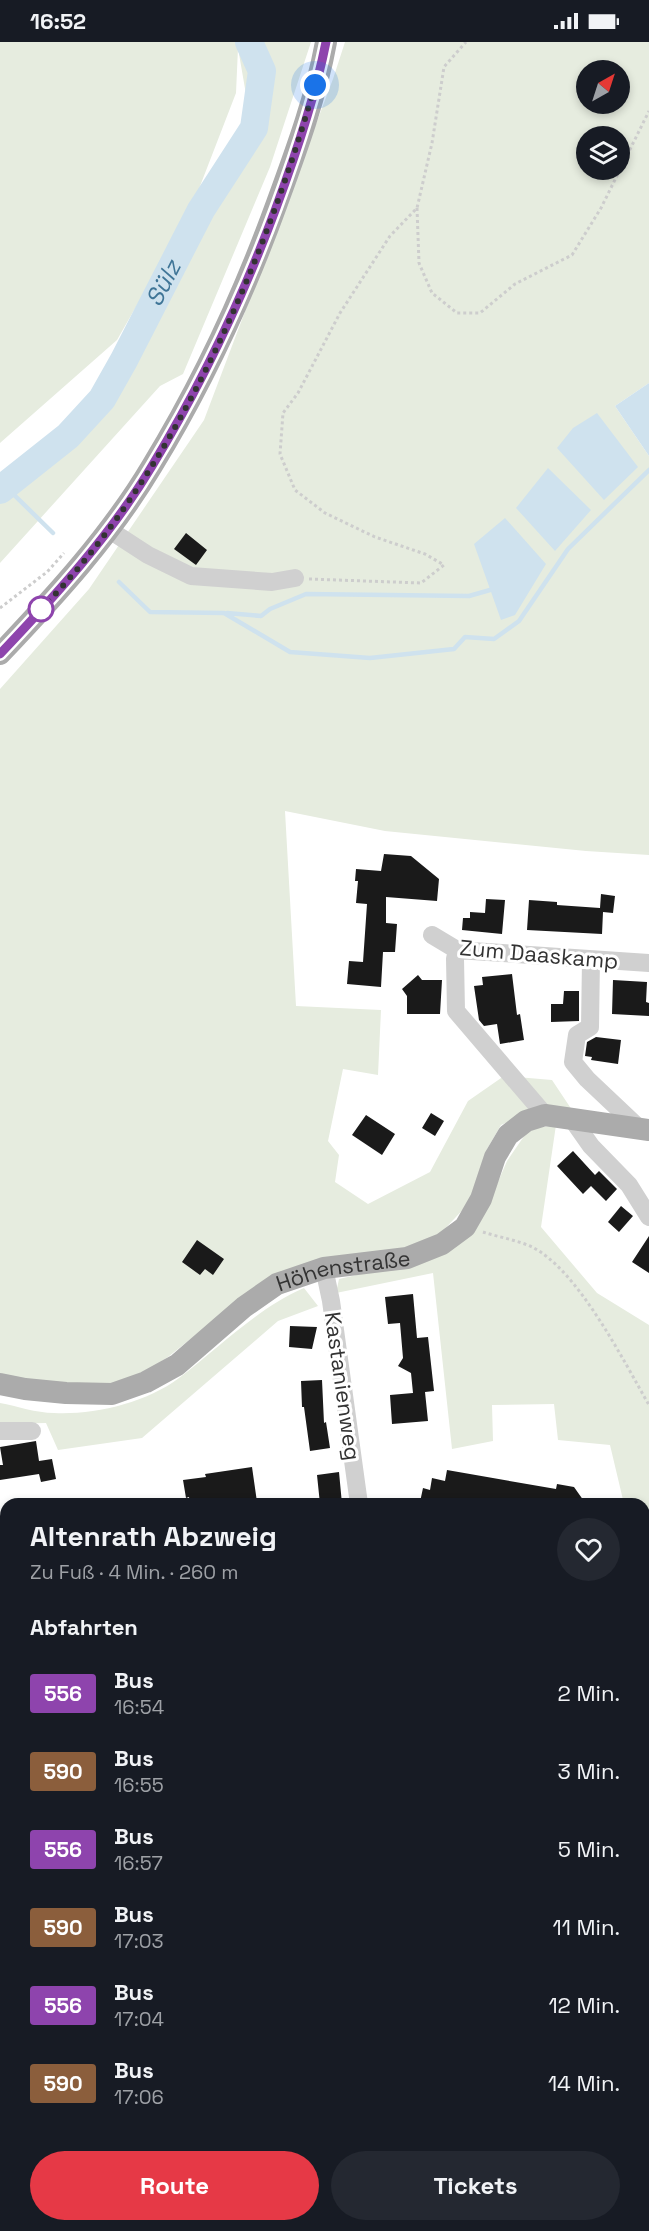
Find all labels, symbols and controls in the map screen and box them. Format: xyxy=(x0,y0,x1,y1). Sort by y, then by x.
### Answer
text: 16:52 xyxy=(30,7,86,35)
north arrow xyxy=(576,60,630,114)
map controls xyxy=(576,60,630,180)
your location xyxy=(300,70,330,100)
button: layers xyxy=(576,126,630,180)
water label: Sülz xyxy=(138,253,188,311)
unlabelled marker xyxy=(28,596,54,622)
street label: Zum Daaskamp xyxy=(458,933,620,975)
street label: Höhenstraße xyxy=(272,1244,412,1297)
street label: Kastanienweg xyxy=(319,1310,367,1462)
text: Altenrath Abzweig xyxy=(30,1518,277,1554)
button: heart xyxy=(557,1518,620,1581)
text: Zu Fuß · 4 Min. · 260 m xyxy=(30,1559,238,1585)
text: Abfahrten xyxy=(30,1613,138,1641)
text: Bus xyxy=(114,1666,154,1694)
text: 2 Min. xyxy=(558,1679,620,1707)
text: 556 xyxy=(44,1680,82,1707)
text: 16:54 xyxy=(114,1694,164,1720)
text: Bus xyxy=(114,1744,154,1772)
text: 3 Min. xyxy=(558,1757,620,1785)
text: 590 xyxy=(43,1758,83,1785)
text: 16:55 xyxy=(114,1772,164,1798)
text: Bus xyxy=(114,1822,154,1850)
text: 5 Min. xyxy=(558,1835,620,1863)
text: 556 xyxy=(44,1836,82,1863)
text: 16:57 xyxy=(114,1850,163,1876)
text: Bus xyxy=(114,1900,154,1928)
text: 11 Min. xyxy=(552,1913,620,1941)
text: 590 xyxy=(43,1914,83,1941)
text: 17:03 xyxy=(114,1928,164,1954)
text: Bus xyxy=(114,1978,154,2006)
text: 12 Min. xyxy=(548,1991,620,2019)
text: 556 xyxy=(44,1992,82,2019)
text: 17:04 xyxy=(114,2006,164,2032)
text: Bus xyxy=(114,2056,154,2084)
text: 14 Min. xyxy=(548,2069,620,2097)
text: 590 xyxy=(43,2070,83,2097)
text: 17:06 xyxy=(114,2084,164,2110)
button: Route xyxy=(30,2151,319,2220)
button: Tickets xyxy=(331,2151,620,2220)

